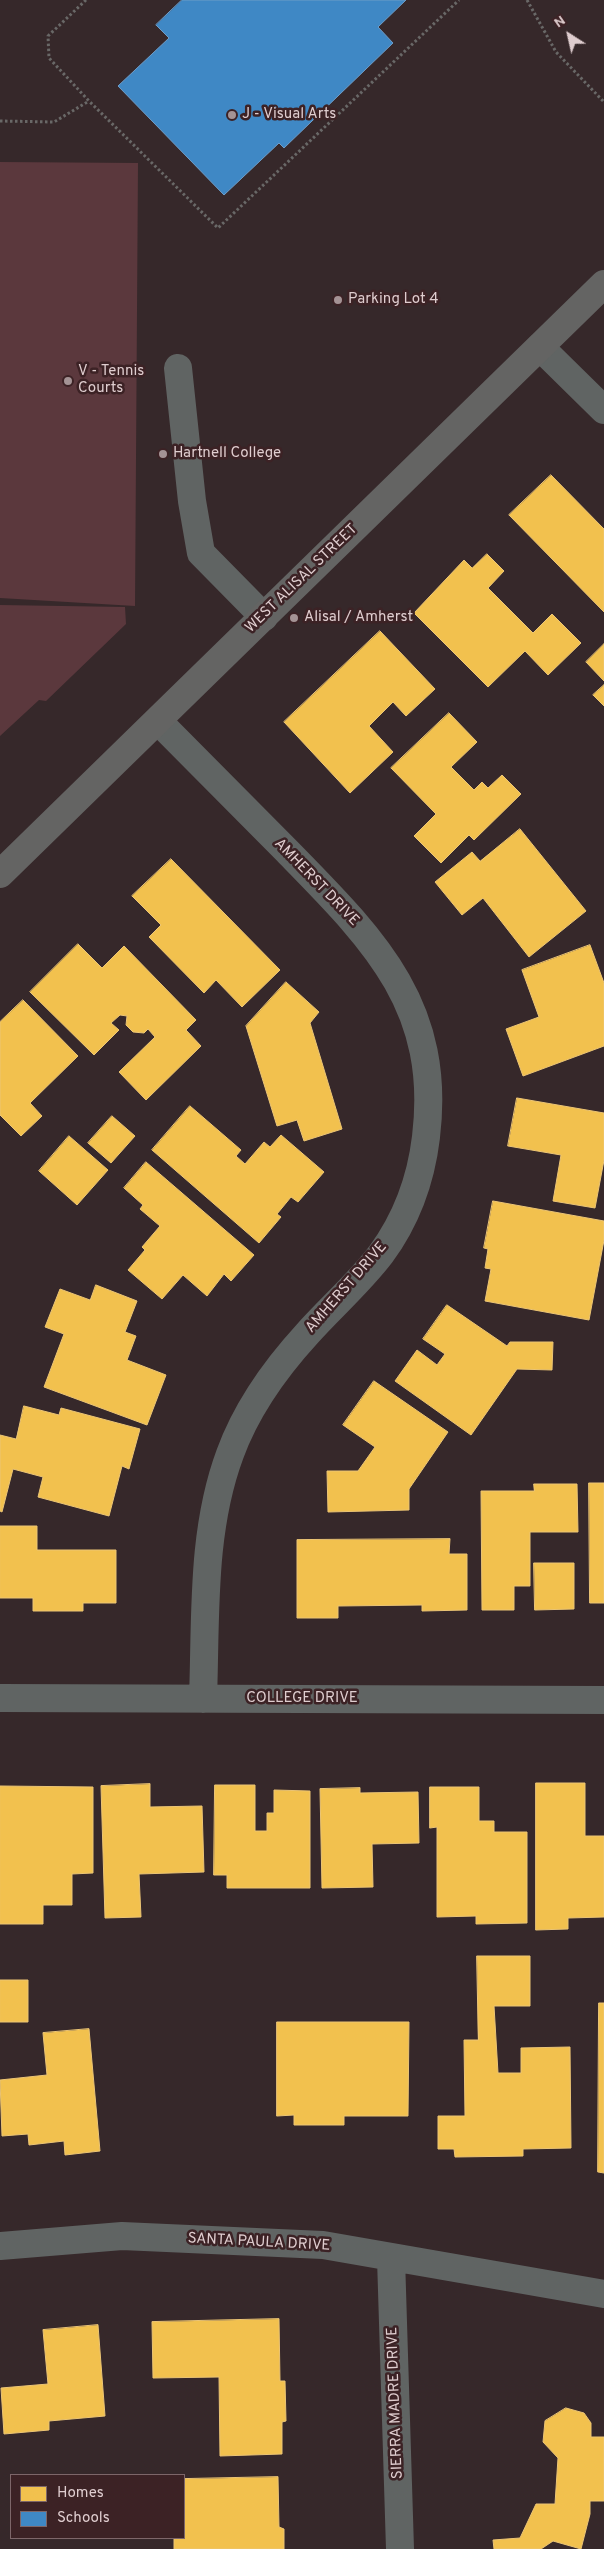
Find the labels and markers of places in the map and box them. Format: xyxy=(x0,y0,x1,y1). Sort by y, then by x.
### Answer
place label: J - Visual Arts xyxy=(242,106,336,124)
marker: J - Visual Arts xyxy=(226,109,238,121)
place label: Parking Lot 4 xyxy=(348,291,439,309)
marker: Parking Lot 4 xyxy=(332,294,344,306)
place label: V - Tennis Courts xyxy=(78,363,144,398)
marker: V - Tennis Courts xyxy=(62,375,74,387)
place label: Hartnell College xyxy=(173,445,281,463)
marker: Hartnell College xyxy=(157,448,169,460)
place label: Alisal / Amherst xyxy=(304,609,413,627)
marker: Alisal / Amherst xyxy=(288,612,300,624)

